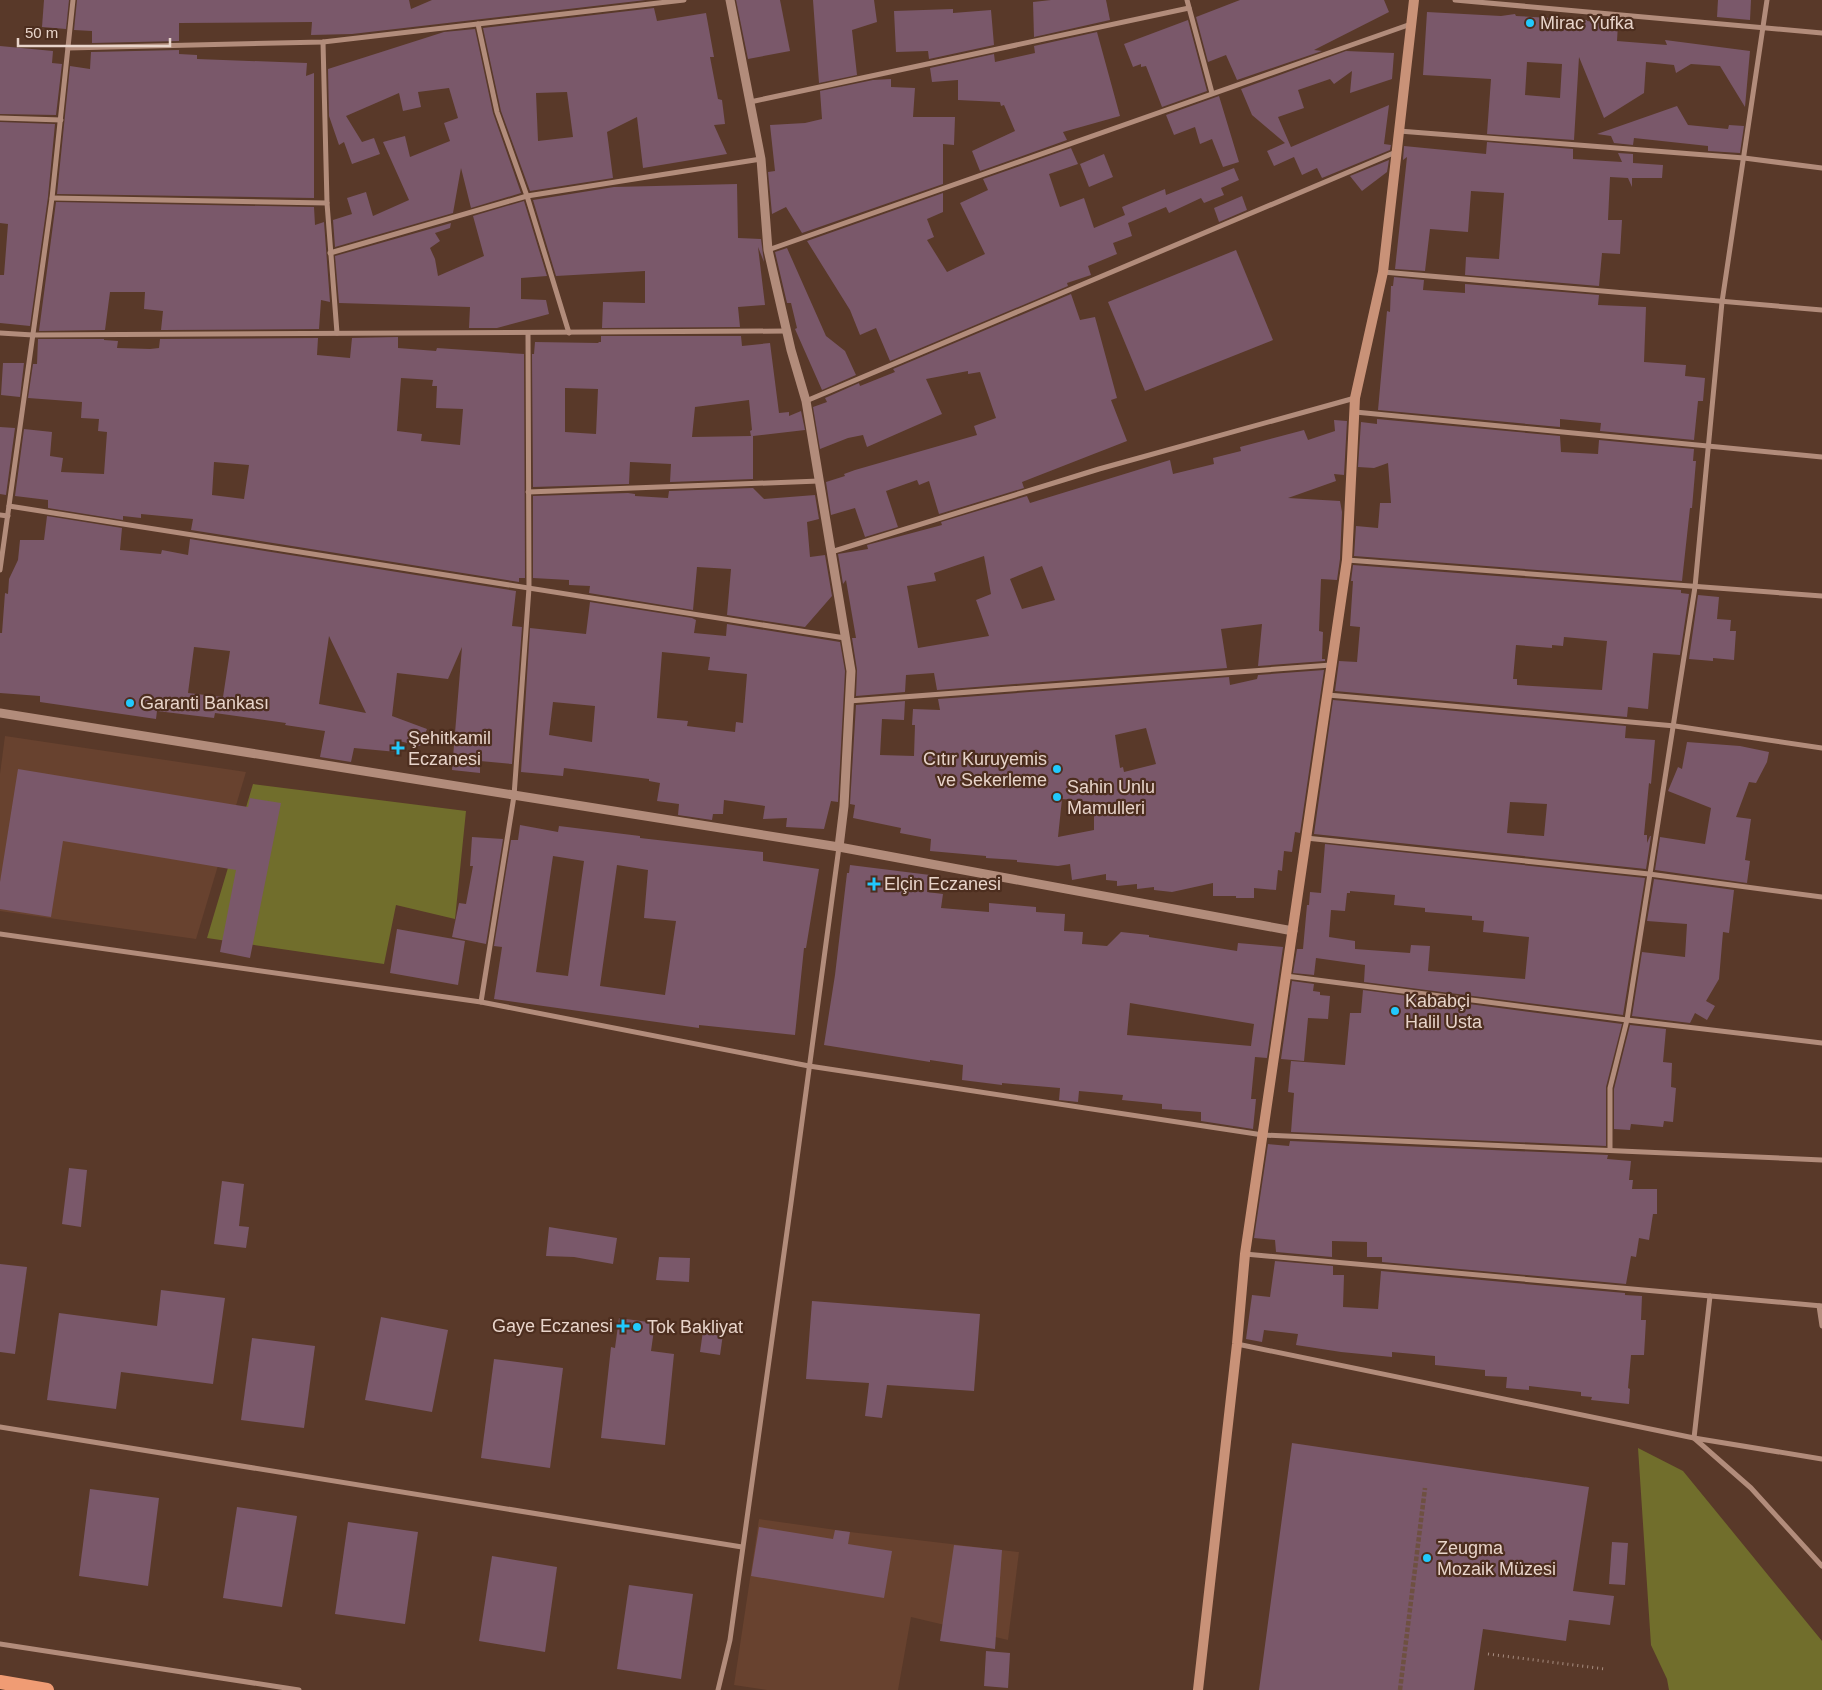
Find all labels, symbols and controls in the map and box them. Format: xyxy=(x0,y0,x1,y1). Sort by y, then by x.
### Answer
place label: Mirac Yufka xyxy=(1540,13,1635,33)
scale bar xyxy=(18,15,170,47)
marker: Mirac Yufka xyxy=(1524,17,1536,29)
text: 50 m xyxy=(25,24,58,41)
place label: Garanti Bankası xyxy=(140,693,269,713)
marker: Garanti Bankası xyxy=(124,697,136,709)
place label: Şehitkamil Eczanesi xyxy=(408,728,491,769)
marker: Şehitkamil Eczanesi xyxy=(392,742,404,754)
place label: Cıtır Kuruyemis ve Sekerleme xyxy=(923,749,1047,790)
marker: Cıtır Kuruyemis ve Sekerleme xyxy=(1051,763,1063,775)
place label: Sahin Unlu Mamulleri xyxy=(1067,777,1155,818)
marker: Sahin Unlu Mamulleri xyxy=(1051,791,1063,803)
place label: Elçin Eczanesi xyxy=(884,874,1001,894)
marker: Elçin Eczanesi xyxy=(868,878,880,890)
place label: Kababçi Halil Usta xyxy=(1405,991,1483,1032)
marker: Kababçi Halil Usta xyxy=(1389,1005,1401,1017)
place label: Gaye Eczanesi xyxy=(492,1316,613,1336)
place label: Tok Bakliyat xyxy=(647,1317,743,1337)
marker: Gaye Eczanesi xyxy=(617,1320,629,1332)
marker: Tok Bakliyat xyxy=(631,1321,643,1333)
place label: Zeugma Mozaik Müzesi xyxy=(1437,1538,1556,1579)
marker: Zeugma Mozaik Müzesi xyxy=(1421,1552,1433,1564)

